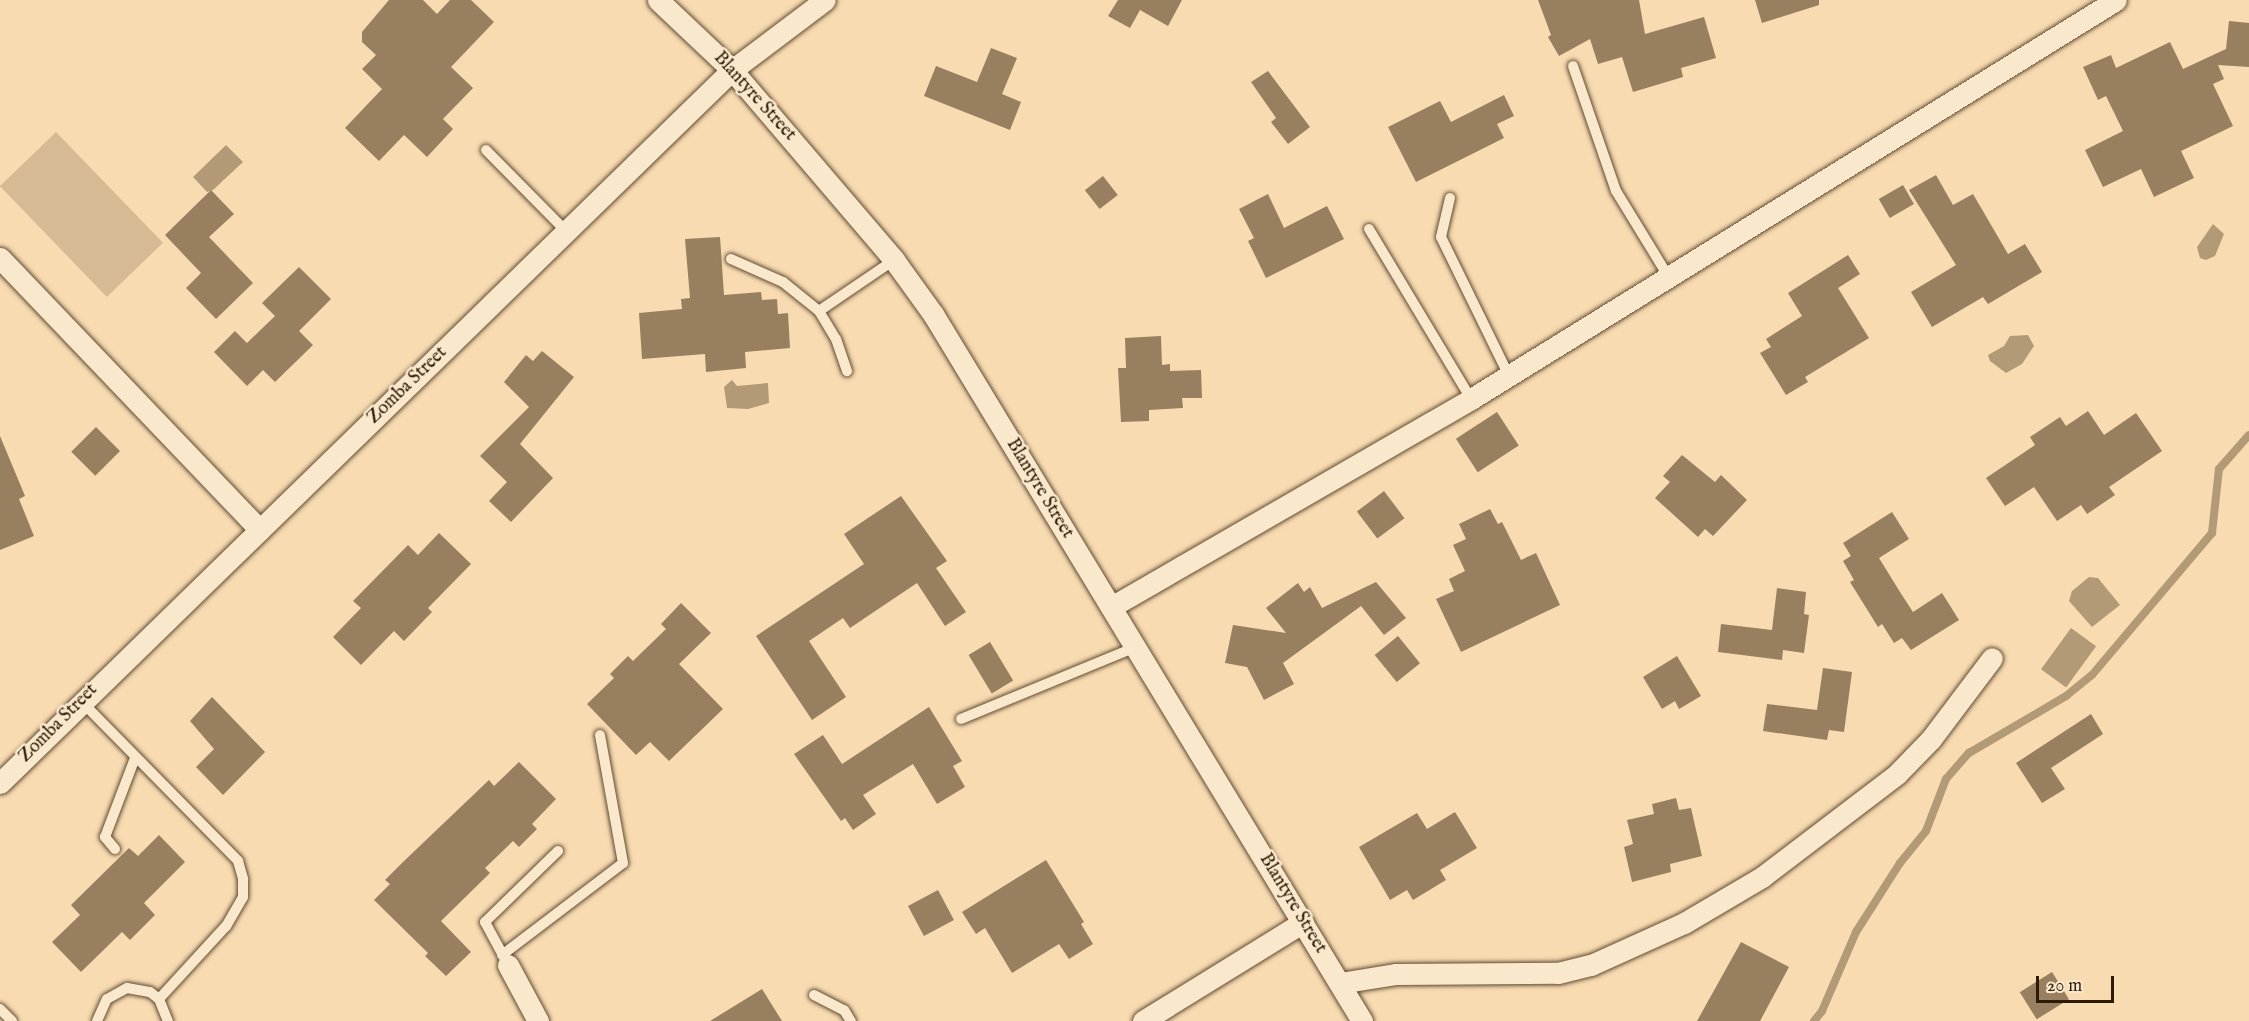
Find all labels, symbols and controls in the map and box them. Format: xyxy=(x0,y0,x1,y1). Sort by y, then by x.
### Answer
street label: Blantyre Street xyxy=(708,48,800,146)
street label: Zomba Street xyxy=(364,343,452,429)
street label: Blantyre Street xyxy=(1001,435,1077,543)
street label: Zomba Street xyxy=(15,680,103,768)
street label: Blantyre Street xyxy=(1254,850,1330,958)
scale bar xyxy=(2039,964,2117,1002)
text: 20 m xyxy=(2047,975,2082,998)

